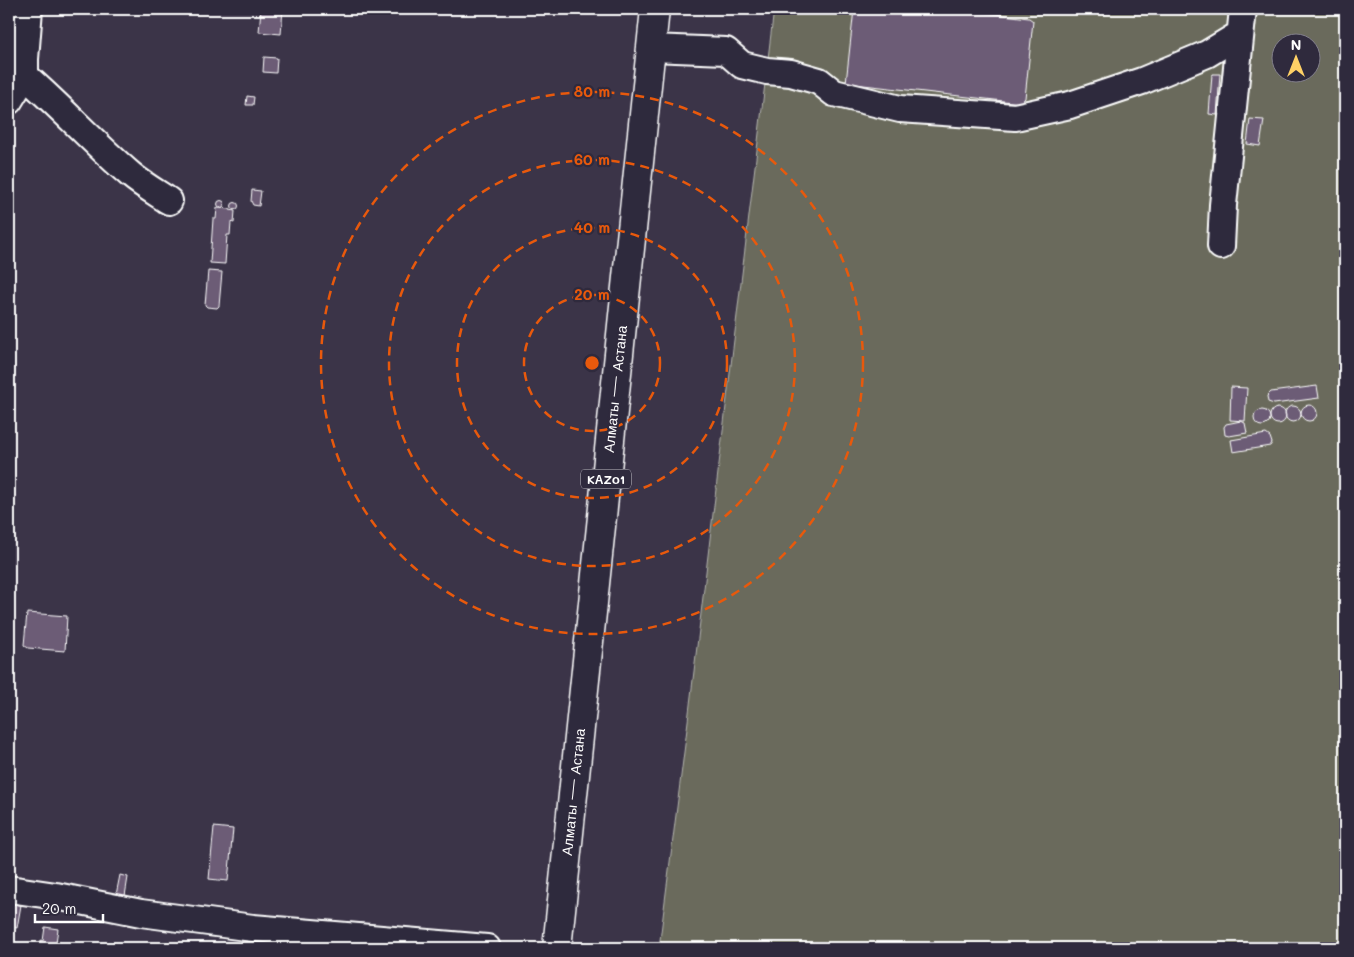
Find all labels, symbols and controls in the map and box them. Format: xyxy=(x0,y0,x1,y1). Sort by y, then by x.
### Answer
north arrow xyxy=(1272,32,1322,82)
text: N xyxy=(1291,35,1301,54)
text: 80 m xyxy=(574,81,610,101)
text: 60 m xyxy=(574,149,610,169)
text: 40 m xyxy=(574,217,610,237)
text: 20 m xyxy=(574,284,610,304)
street label: Алматы — Астана xyxy=(599,324,631,453)
centre of rings xyxy=(583,354,601,372)
road number: KАZ01 xyxy=(581,469,631,488)
street label: Алматы — Астана xyxy=(557,727,589,856)
scale bar xyxy=(35,892,102,924)
text: 20 m xyxy=(42,898,76,918)

